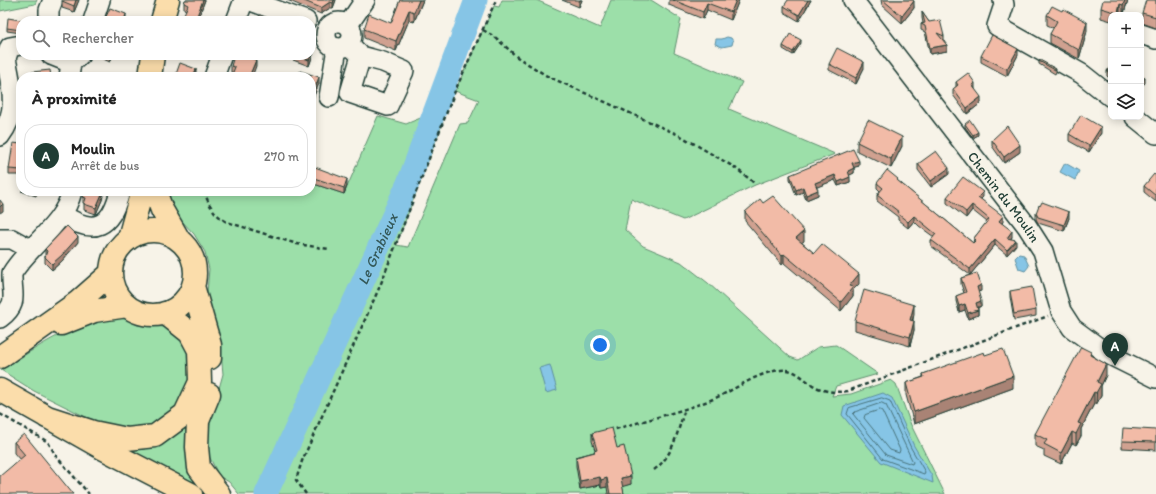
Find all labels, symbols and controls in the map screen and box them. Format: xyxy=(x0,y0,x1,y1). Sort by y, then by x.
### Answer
map controls xyxy=(1108,12,1144,120)
button: + xyxy=(1108,12,1144,48)
search box xyxy=(16,16,316,60)
icon: search xyxy=(30,27,52,49)
text: Rechercher xyxy=(62,29,134,47)
button: − xyxy=(1108,48,1144,84)
button: layers xyxy=(1108,84,1144,120)
text: À proximité xyxy=(32,88,117,108)
text: Moulin xyxy=(71,140,115,158)
street label: Chemin du Moulin xyxy=(964,148,1044,245)
text: A xyxy=(42,149,50,164)
text: 270 m xyxy=(264,149,299,164)
text: Arrêt de bus xyxy=(71,158,139,173)
water label: Le Grabieux xyxy=(354,209,402,288)
pin: A xyxy=(1102,333,1128,366)
your location xyxy=(590,335,610,355)

